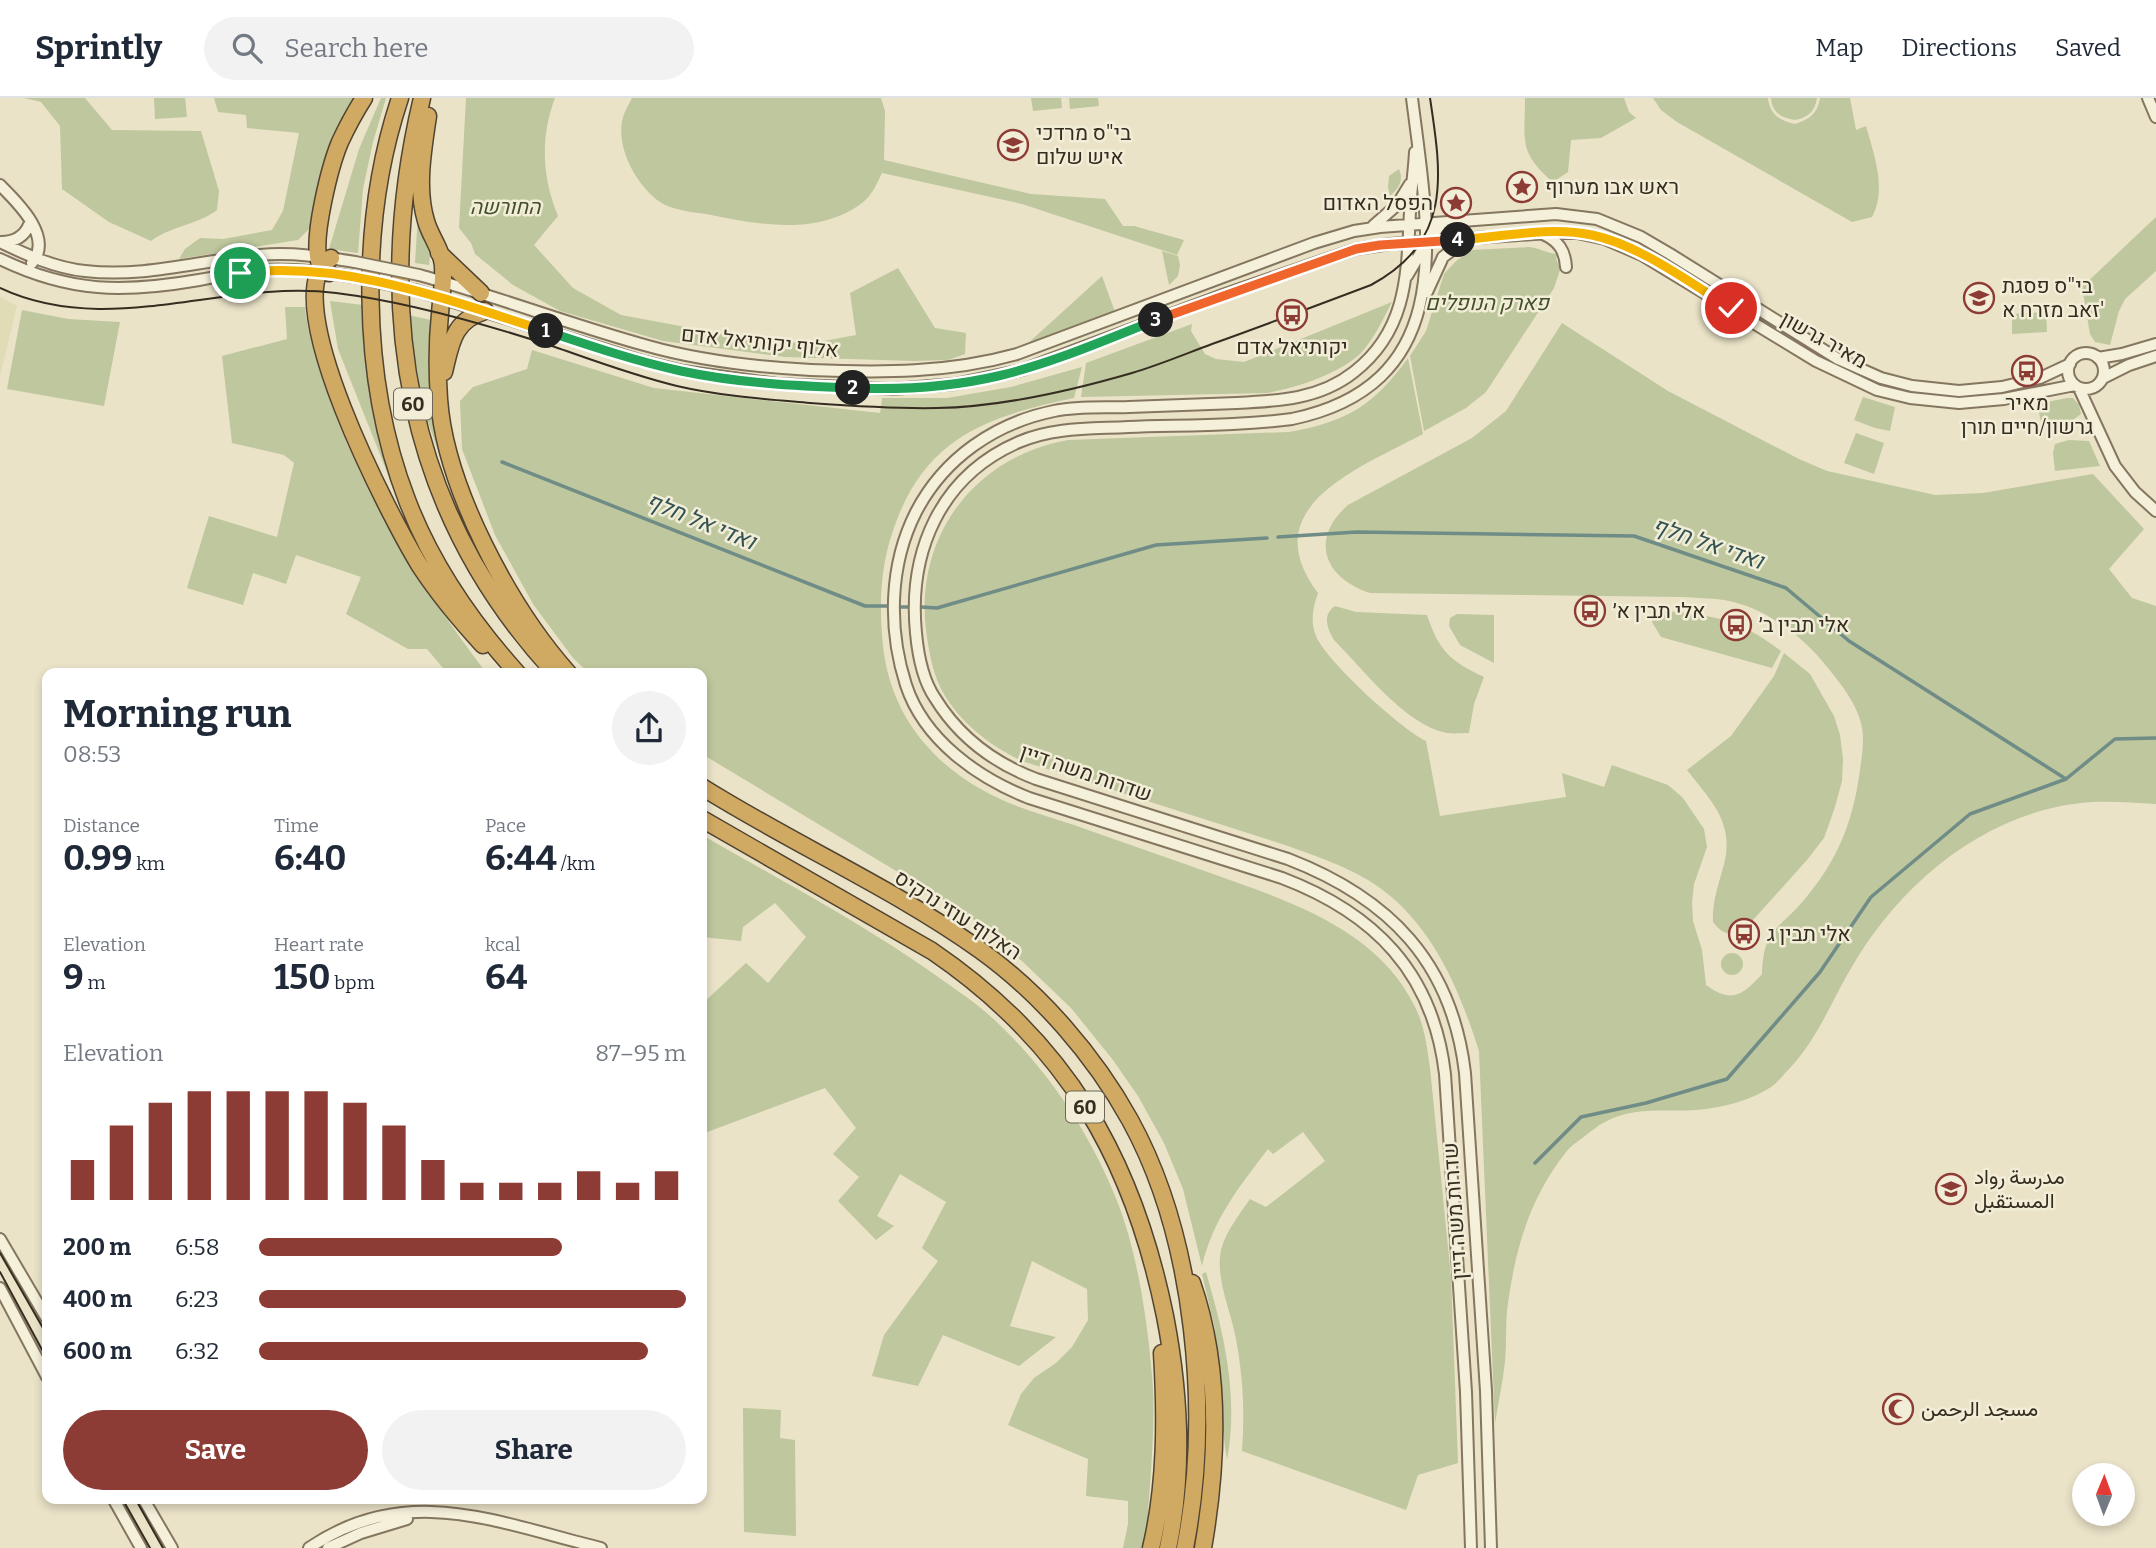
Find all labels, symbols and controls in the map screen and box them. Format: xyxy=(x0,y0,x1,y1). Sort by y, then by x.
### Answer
search box xyxy=(204,17,694,80)
text: Sprintly xyxy=(35,28,162,68)
icon: search xyxy=(228,29,266,67)
text: Search here xyxy=(284,33,428,64)
text: Map xyxy=(1815,34,1864,62)
text: Directions xyxy=(1902,34,2017,62)
text: Saved xyxy=(2055,34,2121,62)
place label: בי"ס מרדכי איש שלום xyxy=(1036,120,1131,170)
school or university icon: בי"ס מרדכי איש שלום xyxy=(996,128,1030,162)
place icon: ראש אבו מערוף xyxy=(1505,170,1539,204)
place label: ראש אבו מערוף xyxy=(1545,174,1679,200)
place icon: הפסל האדום xyxy=(1439,186,1473,220)
place label: הפסל האדום xyxy=(1323,190,1433,216)
park label: החורשה xyxy=(470,194,542,220)
pin: 4 xyxy=(1440,222,1476,258)
text: 4 xyxy=(1452,228,1463,251)
pin xyxy=(210,243,270,303)
icon: arrive xyxy=(221,254,259,292)
place label: בי"ס פסגת זאב מזרח א' xyxy=(2002,273,2105,323)
pin xyxy=(1701,278,1761,338)
school or university icon: בי"ס פסגת זאב מזרח א' xyxy=(1962,281,1996,315)
icon: check xyxy=(1712,289,1750,327)
park label: פארק הנופלים xyxy=(1425,290,1551,316)
bus stop icon: יקותיאל אדם xyxy=(1275,298,1309,332)
pin: 3 xyxy=(1138,302,1174,338)
street label: מאיר גרשון xyxy=(1776,306,1872,374)
text: 3 xyxy=(1150,308,1161,331)
pin: 1 xyxy=(528,314,564,348)
text: 1 xyxy=(541,319,550,342)
street label: אלוף יקותיאל אדם xyxy=(680,321,840,363)
place label: יקותיאל אדם xyxy=(1236,334,1348,360)
bus stop icon: מאיר גרשון/חיים תורן xyxy=(2010,354,2044,388)
pin: 2 xyxy=(836,370,870,406)
text: 2 xyxy=(847,376,858,399)
road number: 60 xyxy=(394,388,432,420)
place label: מאיר גרשון/חיים תורן xyxy=(1961,390,2093,440)
water label: ואדי אל חלף xyxy=(642,486,762,556)
water label: ואדי אל חלף xyxy=(1649,511,1769,576)
bus stop icon: אלי תבין א׳ xyxy=(1573,594,1607,628)
place label: אלי תבין א׳ xyxy=(1613,598,1706,624)
bus stop icon: אלי תבין ב׳ xyxy=(1719,608,1753,642)
place label: אלי תבין ב׳ xyxy=(1759,612,1849,638)
text: Morning run xyxy=(63,691,291,737)
button: share xyxy=(612,691,686,765)
street label: שדרות משה דיין xyxy=(1017,738,1155,808)
text: 08:53 xyxy=(63,740,121,768)
text: Distance xyxy=(63,814,140,837)
text: Time xyxy=(274,814,319,837)
text: Pace xyxy=(485,814,526,837)
text: 0.99 xyxy=(63,837,132,879)
text: 6:40 xyxy=(274,837,346,879)
text: 6:44 xyxy=(485,837,557,879)
text: km xyxy=(132,852,165,875)
text: /km xyxy=(557,852,595,875)
street label: האלוף עוזי נרקיס xyxy=(890,864,1026,966)
bus stop icon: אלי תבין ג xyxy=(1727,917,1761,951)
place label: אלי תבין ג xyxy=(1767,921,1851,947)
text: Elevation xyxy=(63,933,146,956)
text: Heart rate xyxy=(274,933,364,956)
text: kcal xyxy=(485,933,520,956)
text: 9 xyxy=(63,956,84,998)
text: 150 xyxy=(274,956,331,998)
text: 64 xyxy=(485,956,527,998)
text: m xyxy=(84,971,106,994)
text: bpm xyxy=(331,971,375,994)
text: Elevation xyxy=(63,1039,163,1067)
text: 87–95 m xyxy=(595,1039,686,1067)
road number: 60 xyxy=(1066,1091,1104,1122)
street label: שדרות משה דיין xyxy=(1437,1141,1473,1281)
place label: مدرسة رواد المستقبل xyxy=(1974,1164,2065,1214)
school or university icon: مدرسة رواد المستقبل xyxy=(1934,1172,1968,1206)
text: 200 m xyxy=(63,1233,131,1261)
text: 6:58 xyxy=(175,1233,219,1261)
text: 400 m xyxy=(63,1285,132,1313)
text: 6:23 xyxy=(175,1285,219,1313)
text: 600 m xyxy=(63,1337,132,1365)
text: 6:32 xyxy=(175,1337,219,1365)
mosque icon: مسجد الرحمن xyxy=(1881,1392,1915,1426)
place label: مسجد الرحمن xyxy=(1921,1396,2038,1422)
button: Save xyxy=(63,1410,368,1490)
button: Share xyxy=(382,1410,686,1490)
north arrow xyxy=(2072,1463,2135,1526)
map controls xyxy=(2072,1463,2135,1526)

